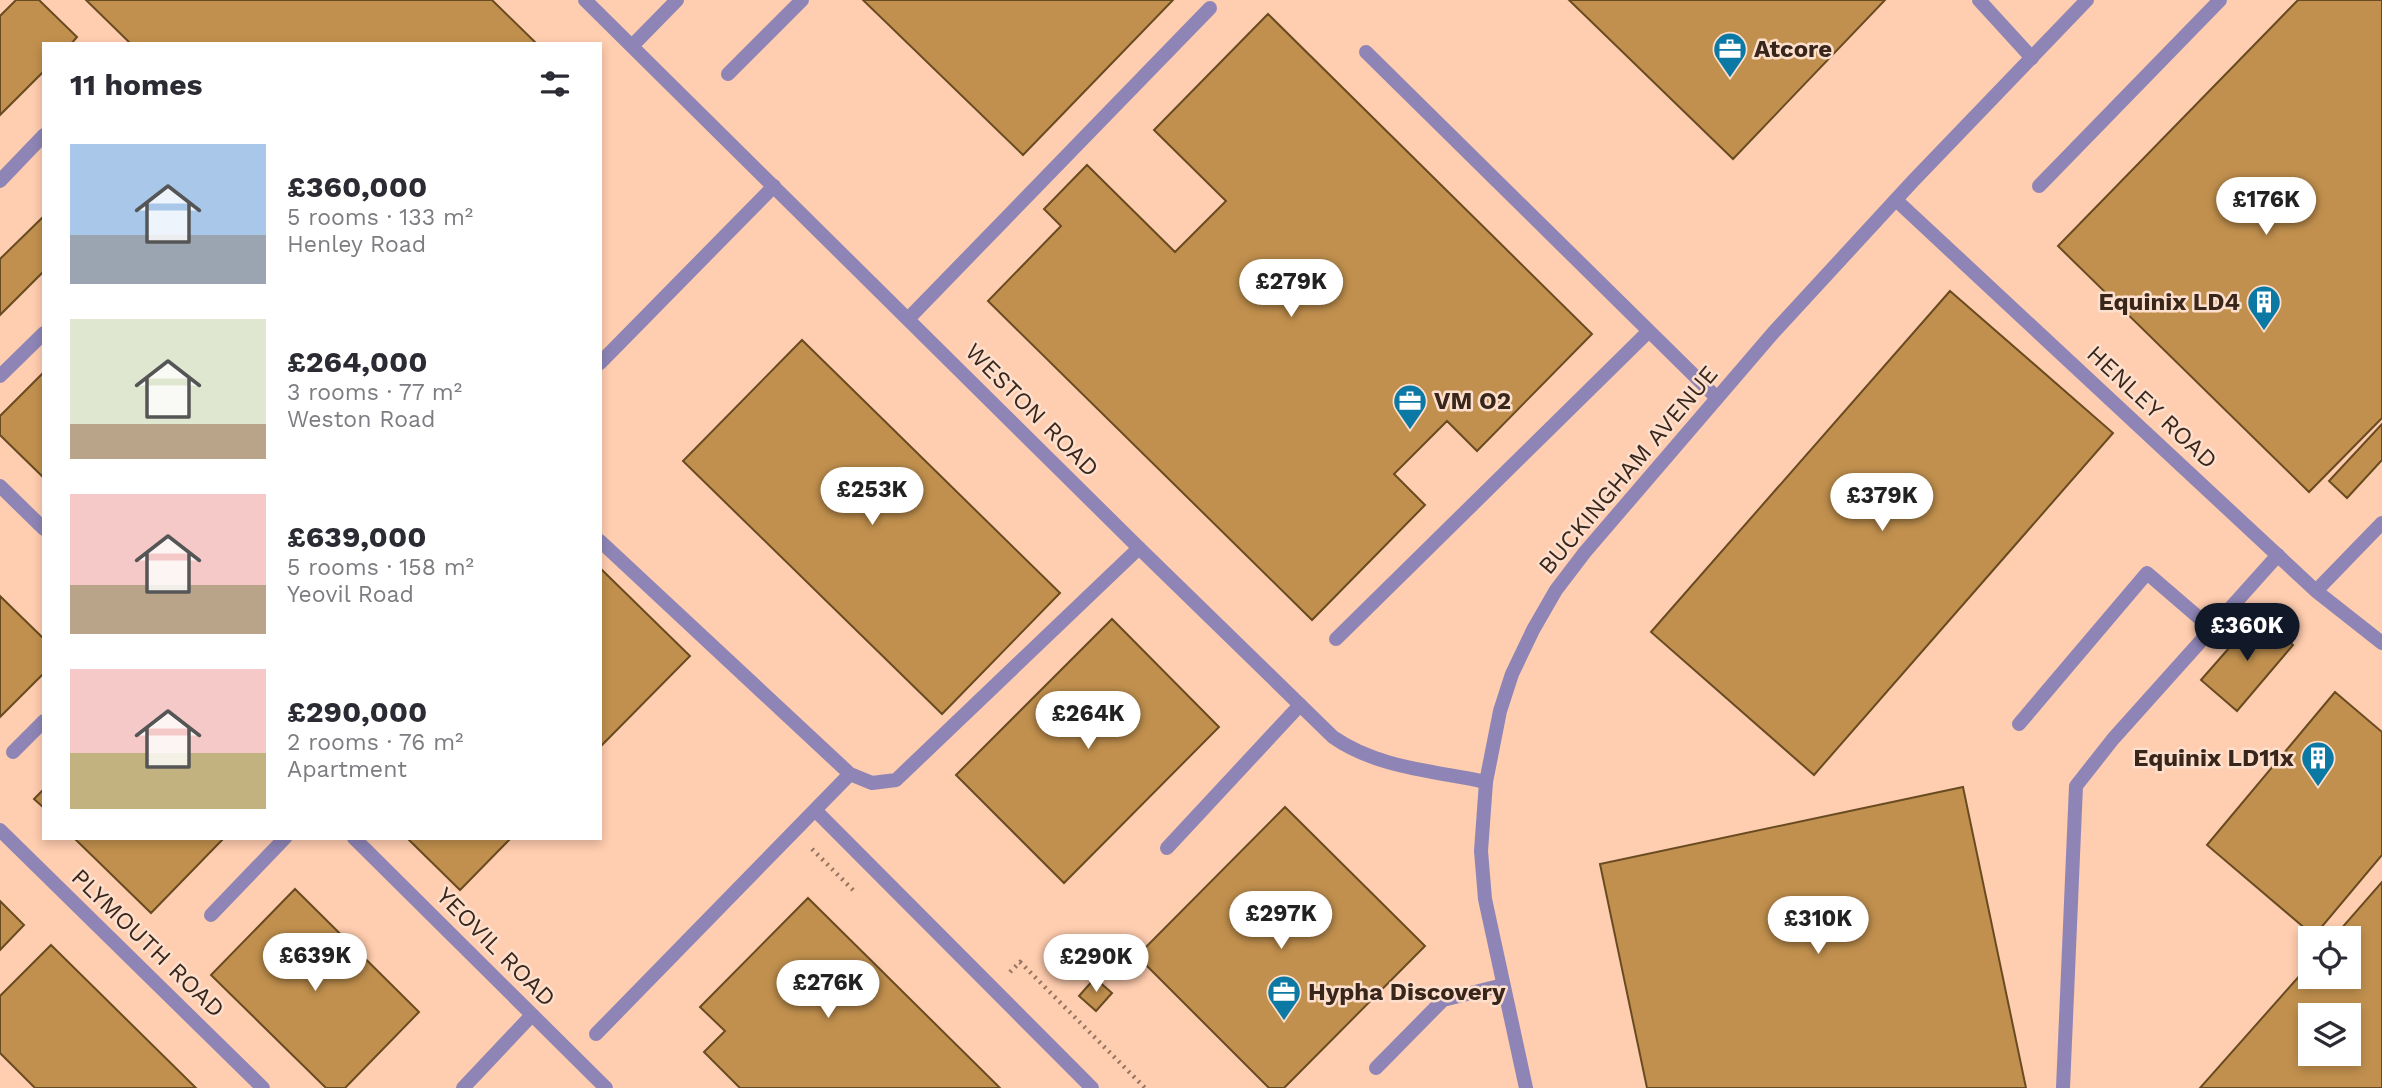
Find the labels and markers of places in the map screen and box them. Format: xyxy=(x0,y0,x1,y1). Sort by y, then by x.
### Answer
office icon: Atcore xyxy=(1711,30,1749,79)
place label: Atcore xyxy=(1754,35,1832,63)
pin: £176K xyxy=(2217,177,2315,237)
pin: £279K xyxy=(1242,260,1340,319)
building icon: Equinix LD4 xyxy=(2245,283,2283,332)
place label: Equinix LD4 xyxy=(2099,288,2240,316)
office icon: VM O2 xyxy=(1391,382,1429,431)
place label: VM O2 xyxy=(1434,387,1511,415)
pin: £253K xyxy=(823,468,921,527)
pin: £379K xyxy=(1833,474,1931,533)
pin: £360K xyxy=(2198,604,2296,663)
pin: £264K xyxy=(1039,692,1137,751)
building icon: Equinix LD11x xyxy=(2299,739,2337,788)
place label: Equinix LD11x xyxy=(2133,744,2294,772)
pin: £297K xyxy=(1232,892,1330,951)
pin: £310K xyxy=(1769,897,1867,956)
pin: £639K xyxy=(266,934,364,993)
pin: £290K xyxy=(1047,934,1145,994)
pin: £276K xyxy=(779,960,877,1020)
office icon: Hypha Discovery xyxy=(1265,973,1303,1022)
place label: Hypha Discovery xyxy=(1308,978,1506,1006)

